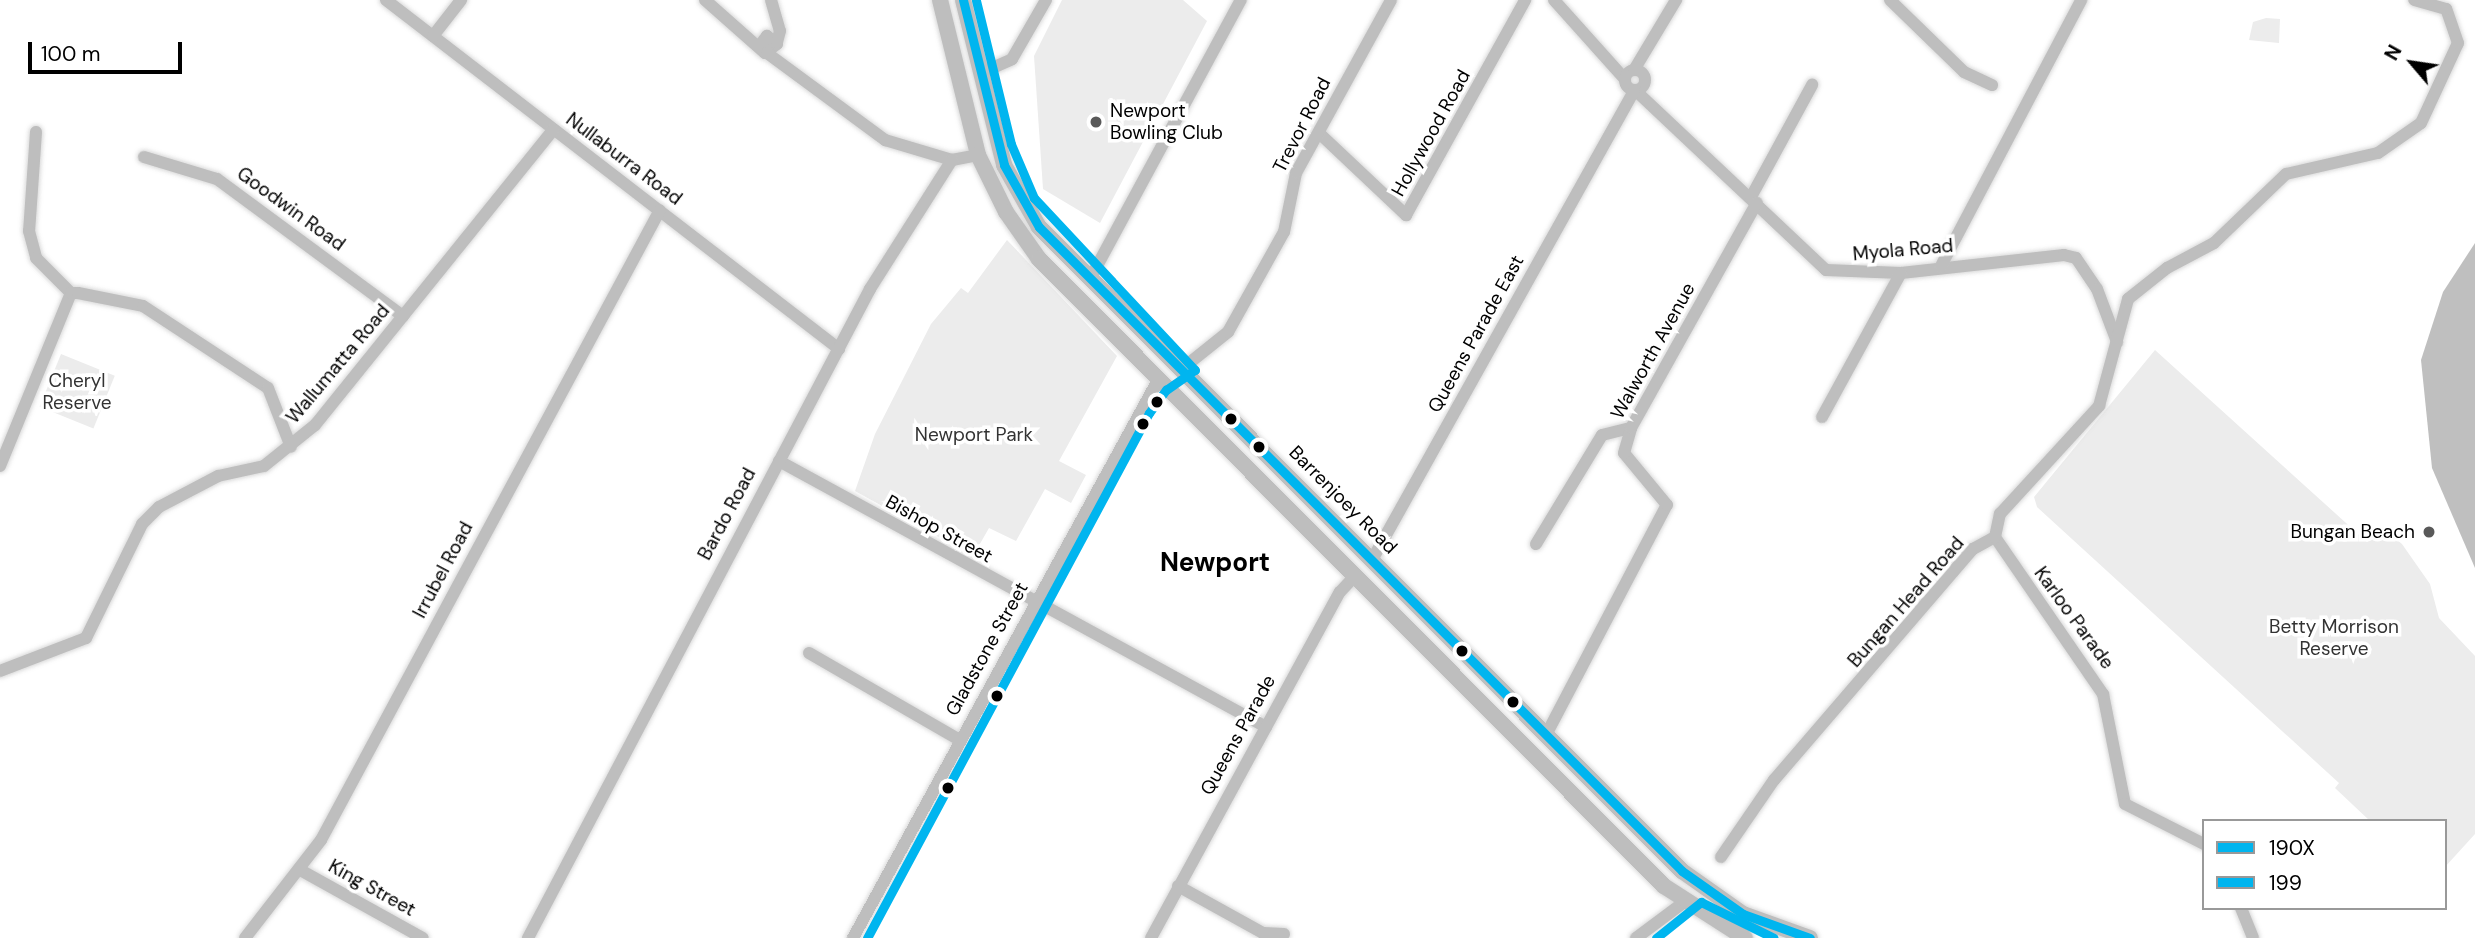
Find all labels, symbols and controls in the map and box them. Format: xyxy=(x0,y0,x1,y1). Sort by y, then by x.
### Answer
scale bar xyxy=(32,28,186,72)
north arrow xyxy=(2377,28,2447,98)
text: 100 m xyxy=(41,40,101,68)
text: N xyxy=(2379,40,2407,65)
street label: Hollywood Road xyxy=(1387,66,1475,200)
street label: Trevor Road xyxy=(1268,74,1336,176)
place label: Newport Bowling Club xyxy=(1110,100,1223,144)
street label: Nullaburra Road xyxy=(562,108,686,210)
marker: Newport Bowling Club xyxy=(1088,114,1104,130)
street label: Goodwin Road xyxy=(232,162,350,256)
street label: Myola Road xyxy=(1852,234,1954,266)
street label: Queens Parade East xyxy=(1423,251,1529,417)
street label: Walworth Avenue xyxy=(1606,279,1700,423)
street label: Wallumatta Road xyxy=(281,300,395,428)
park label: Cheryl Reserve xyxy=(42,370,112,414)
unlabelled marker xyxy=(1150,395,1164,409)
unlabelled marker xyxy=(1224,412,1238,426)
unlabelled marker xyxy=(1136,417,1150,431)
park label: Newport Park xyxy=(915,424,1033,446)
unlabelled marker xyxy=(1252,440,1266,454)
street label: Barrenjoey Road xyxy=(1284,441,1402,559)
street label: Bardo Road xyxy=(693,464,761,564)
street label: Bishop Street xyxy=(882,490,996,568)
street label: Irrubel Road xyxy=(408,518,478,622)
place label: Bungan Beach xyxy=(2290,521,2415,543)
marker: Bungan Beach xyxy=(2421,524,2437,540)
street label: Bungan Head Road xyxy=(1843,532,1969,672)
district label: Newport xyxy=(1160,547,1270,579)
street label: Karloo Parade xyxy=(2029,562,2119,674)
street label: Gladstone Street xyxy=(941,578,1033,720)
park label: Betty Morrison Reserve xyxy=(2269,616,2399,660)
unlabelled marker xyxy=(1455,644,1469,658)
street label: Queens Parade xyxy=(1196,671,1280,799)
unlabelled marker xyxy=(990,689,1004,703)
unlabelled marker xyxy=(1506,695,1520,709)
unlabelled marker xyxy=(941,781,955,795)
legend xyxy=(2202,819,2447,910)
text: 190X xyxy=(2269,834,2315,862)
street label: King Street xyxy=(324,855,420,921)
text: 199 xyxy=(2269,869,2302,897)

